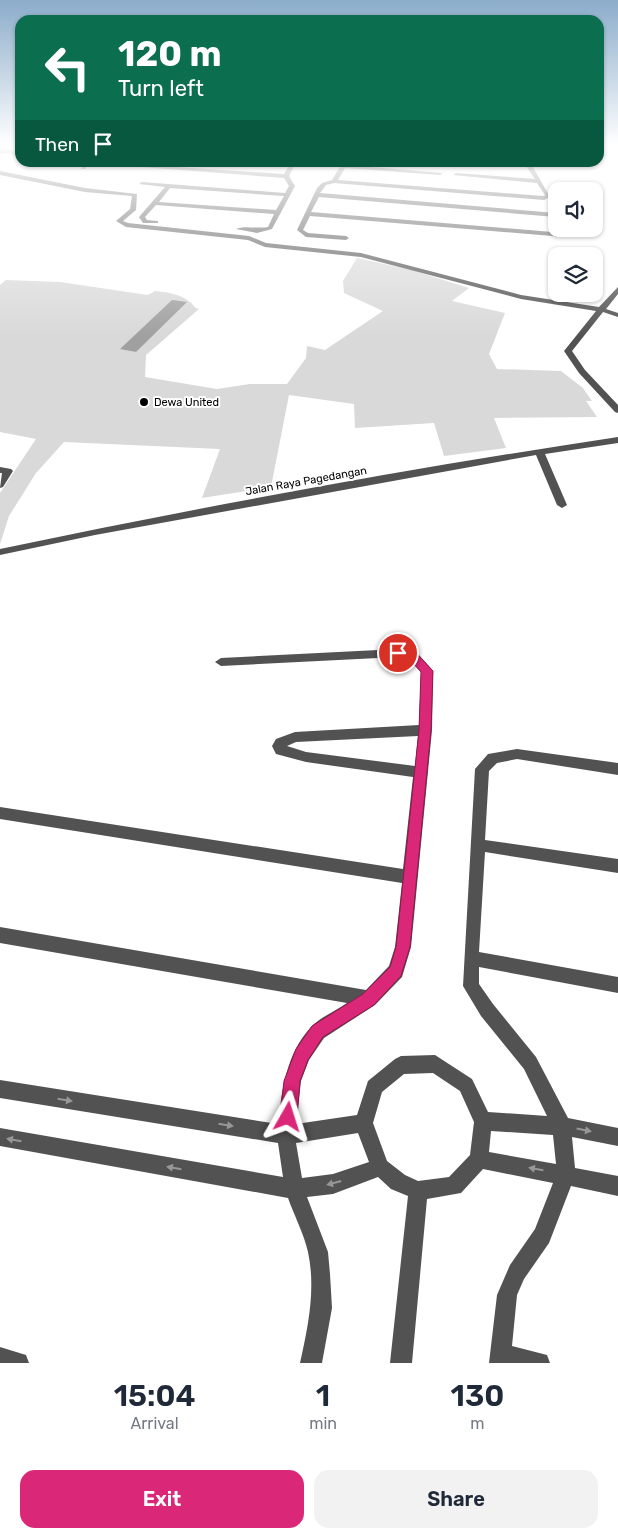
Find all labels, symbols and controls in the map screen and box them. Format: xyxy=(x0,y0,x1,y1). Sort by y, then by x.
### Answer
text: 120 m xyxy=(118,33,221,75)
icon: left xyxy=(35,35,100,100)
text: Turn left xyxy=(118,75,204,102)
icon: arrive xyxy=(89,130,117,158)
text: Then xyxy=(35,133,79,156)
map controls xyxy=(548,182,603,302)
button: sound xyxy=(548,182,603,237)
button: layers xyxy=(548,247,603,302)
marker: Dewa United xyxy=(138,396,150,408)
place label: Dewa United xyxy=(154,396,219,409)
street label: Jalan Raya Pagedangan xyxy=(244,464,368,498)
pin xyxy=(377,632,419,674)
icon: arrive xyxy=(384,639,412,667)
position arrow xyxy=(261,1090,313,1142)
one-way arrow xyxy=(58,1096,74,1104)
one-way arrow xyxy=(218,1122,234,1130)
one-way arrow xyxy=(576,1127,592,1135)
one-way arrow xyxy=(6,1135,22,1143)
one-way arrow xyxy=(166,1164,182,1172)
one-way arrow xyxy=(528,1165,544,1173)
one-way arrow xyxy=(327,1179,342,1187)
text: 15:04 xyxy=(114,1378,196,1414)
text: 1 xyxy=(316,1378,330,1414)
text: 130 xyxy=(451,1378,504,1414)
text: Arrival xyxy=(131,1414,179,1433)
text: min xyxy=(309,1414,337,1433)
text: m xyxy=(470,1414,485,1433)
button: Exit xyxy=(20,1470,304,1528)
button: Share xyxy=(314,1470,598,1528)

